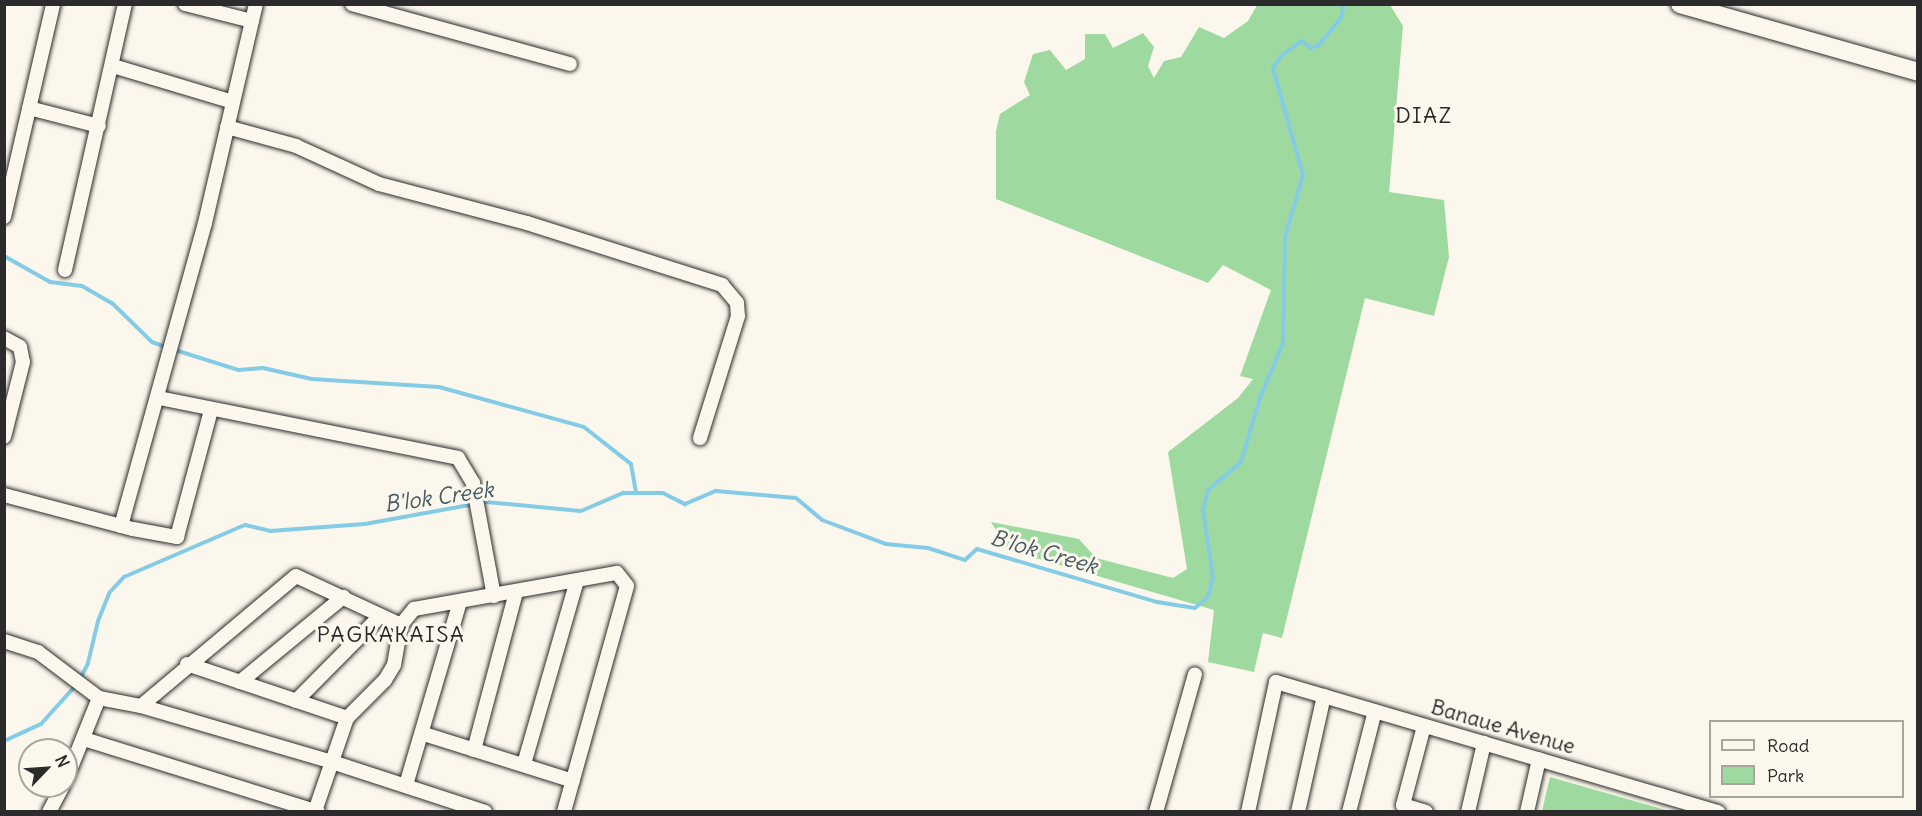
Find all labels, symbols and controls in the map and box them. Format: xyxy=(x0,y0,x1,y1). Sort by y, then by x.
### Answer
district label: DIAZ xyxy=(1395,103,1453,129)
water label: B'lok Creek xyxy=(383,476,495,518)
water label: B'lok Creek xyxy=(988,524,1100,580)
district label: PAGKAKAISA xyxy=(317,622,465,648)
street label: Banaue Avenue xyxy=(1428,694,1578,760)
legend xyxy=(1709,720,1904,798)
text: Road xyxy=(1767,734,1809,757)
north arrow xyxy=(18,738,78,798)
text: N xyxy=(51,752,74,770)
text: Park xyxy=(1767,764,1804,787)

